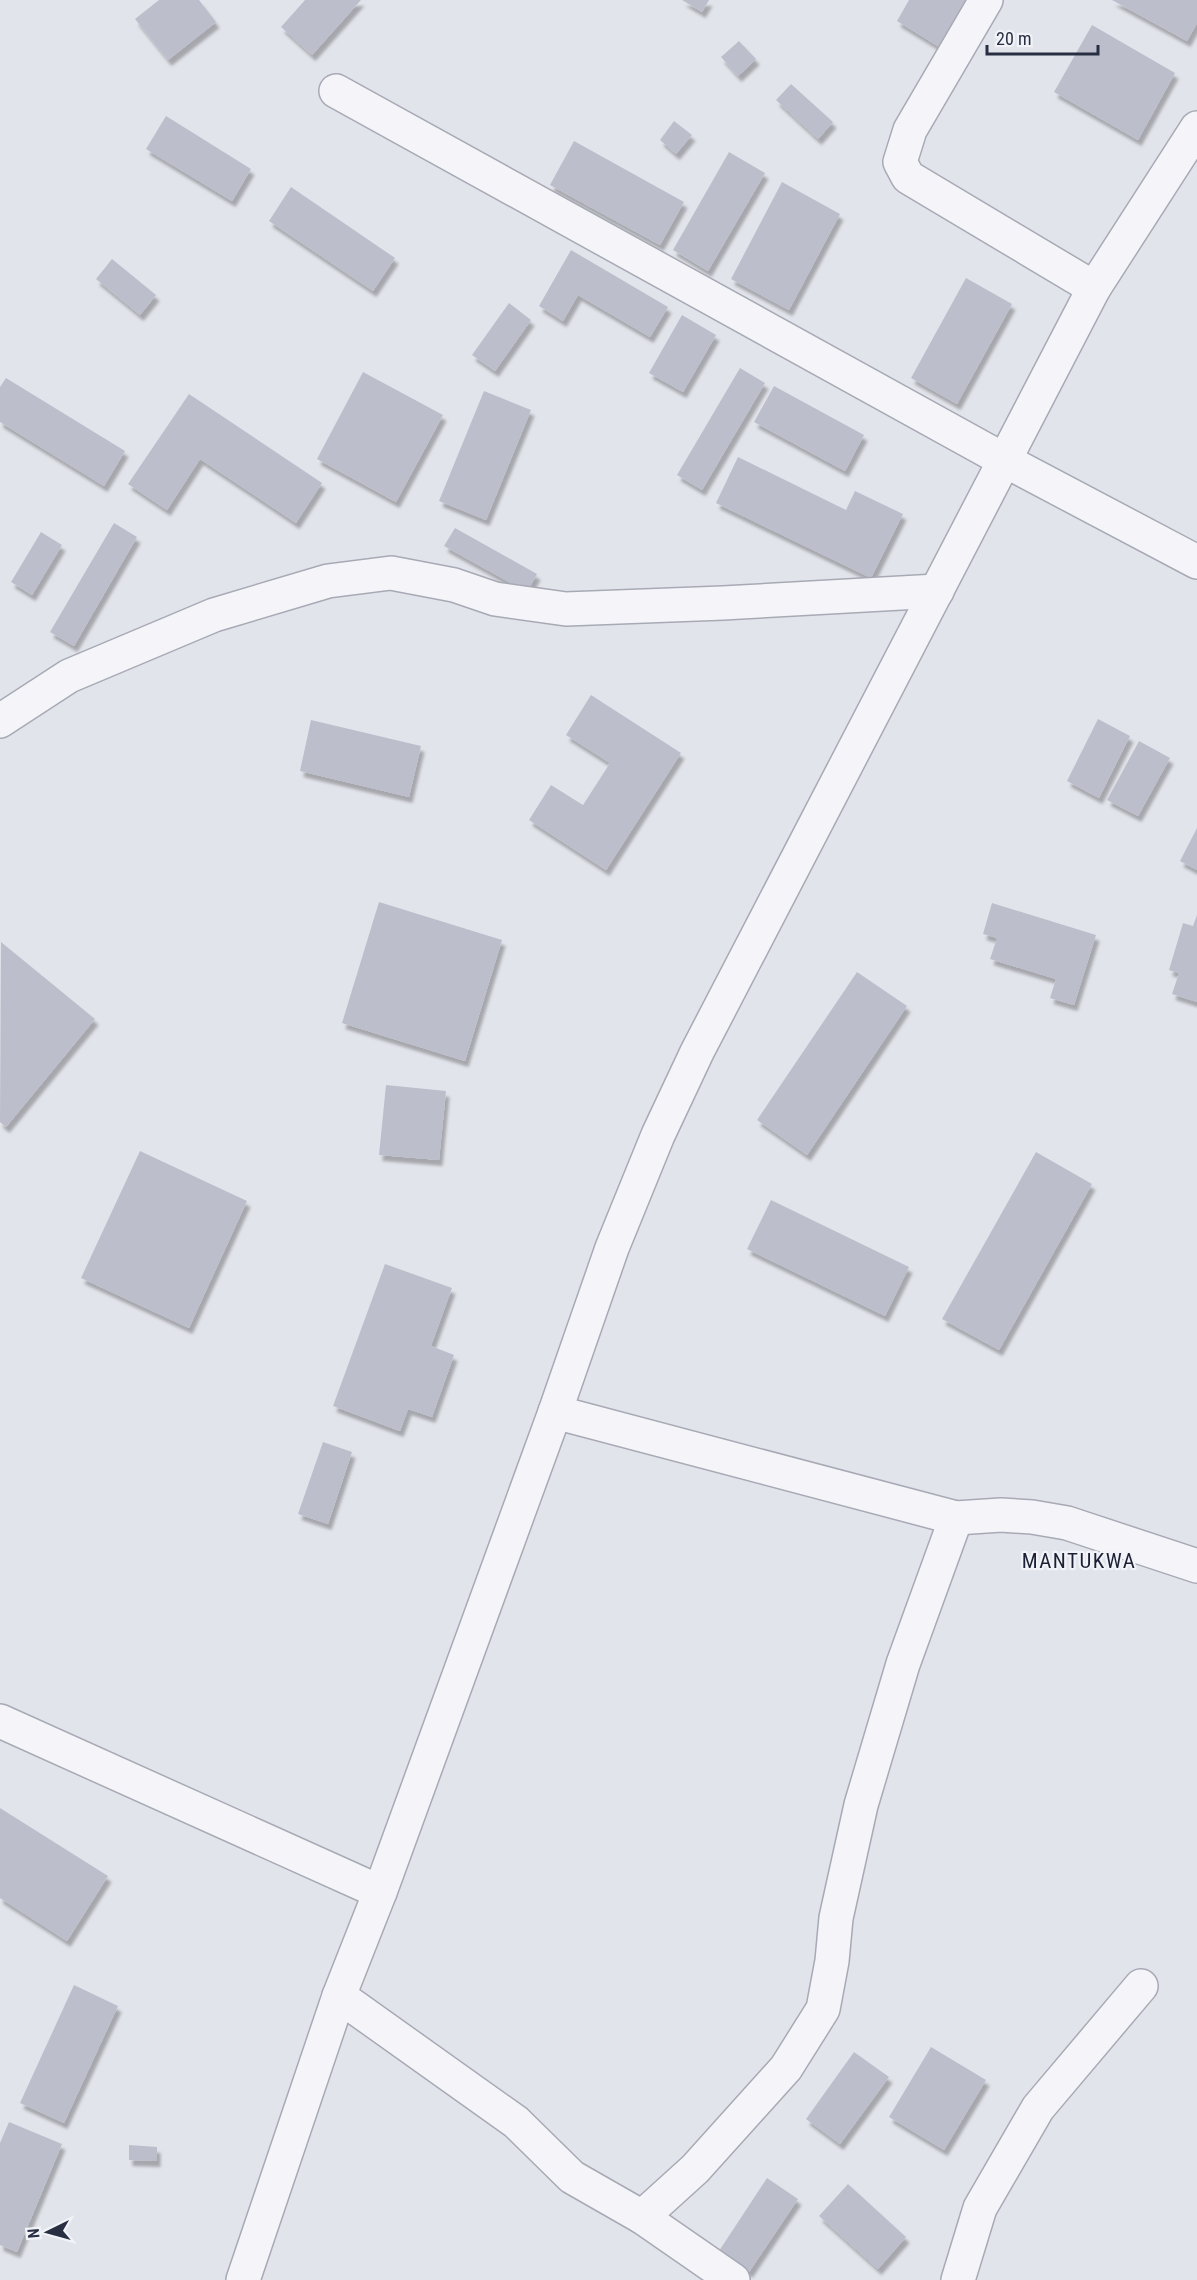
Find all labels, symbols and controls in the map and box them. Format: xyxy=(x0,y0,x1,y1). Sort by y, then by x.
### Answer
scale bar xyxy=(987,18,1098,56)
text: 20 m xyxy=(996,28,1031,49)
district label: MANTUKWA xyxy=(1022,1549,1136,1573)
north arrow xyxy=(18,2202,78,2262)
text: N xyxy=(24,2228,43,2239)

